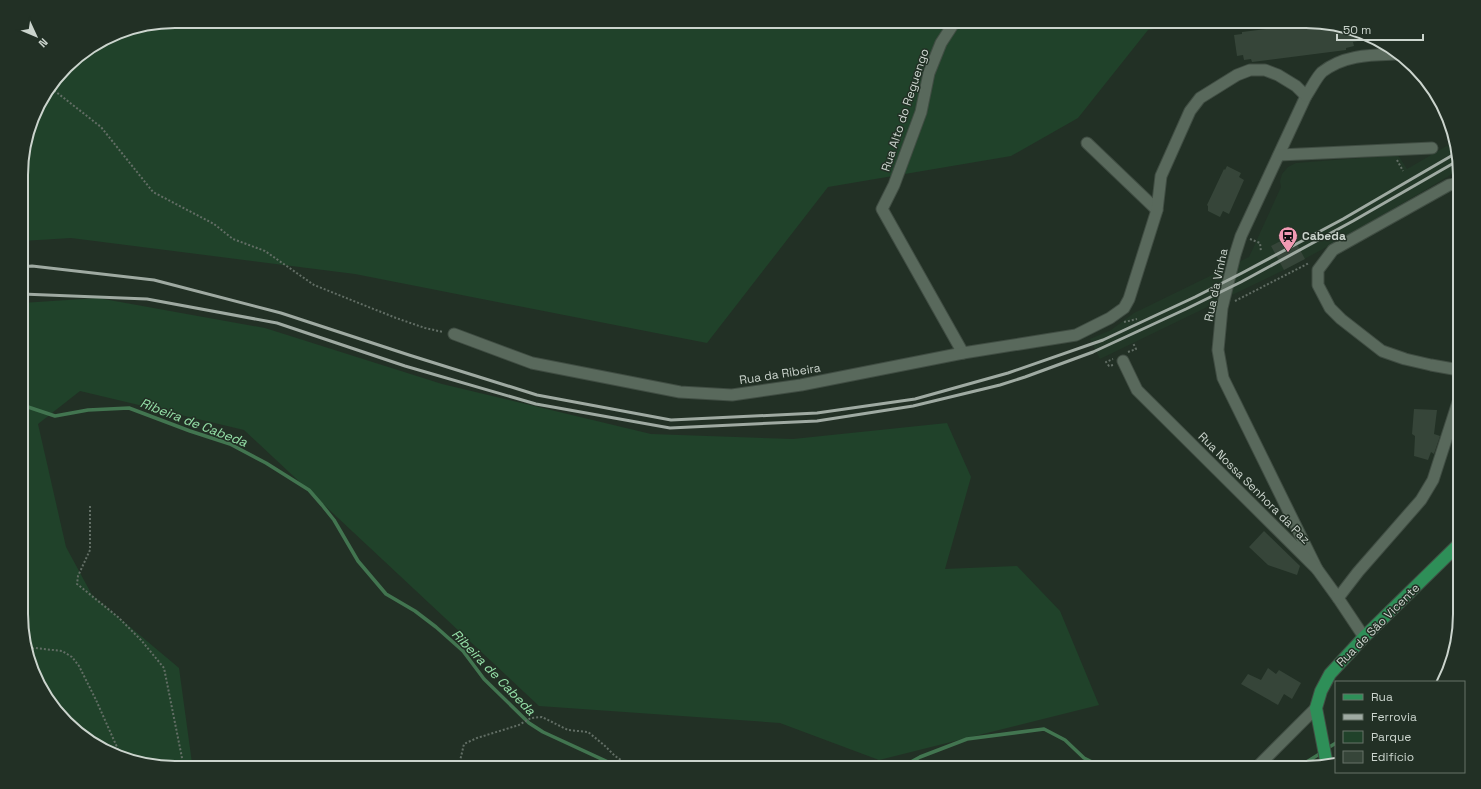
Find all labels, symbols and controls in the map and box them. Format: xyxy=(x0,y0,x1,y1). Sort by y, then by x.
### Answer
north arrow xyxy=(16,16,56,56)
scale bar xyxy=(1337,16,1423,42)
text: 50 m xyxy=(1343,22,1371,38)
text: N xyxy=(36,35,51,50)
street label: Rua Alto do Reguengo xyxy=(878,46,932,174)
station icon: Cabeda xyxy=(1277,225,1299,253)
place label: Cabeda xyxy=(1302,228,1346,244)
street label: Rua da Vinha xyxy=(1200,247,1232,323)
street label: Rua da Ribeira xyxy=(738,360,822,388)
water label: Ribeira de Cabeda xyxy=(138,394,250,451)
street label: Rua Nossa Senhora da Paz xyxy=(1195,429,1313,547)
street label: Rua de São Vicente xyxy=(1333,580,1423,670)
water label: Ribeira de Cabeda xyxy=(448,626,539,719)
legend xyxy=(1335,681,1465,773)
text: Rua xyxy=(1371,689,1393,705)
text: Ferrovia xyxy=(1371,709,1417,725)
text: Parque xyxy=(1371,729,1411,745)
text: Edifício xyxy=(1371,749,1414,765)

